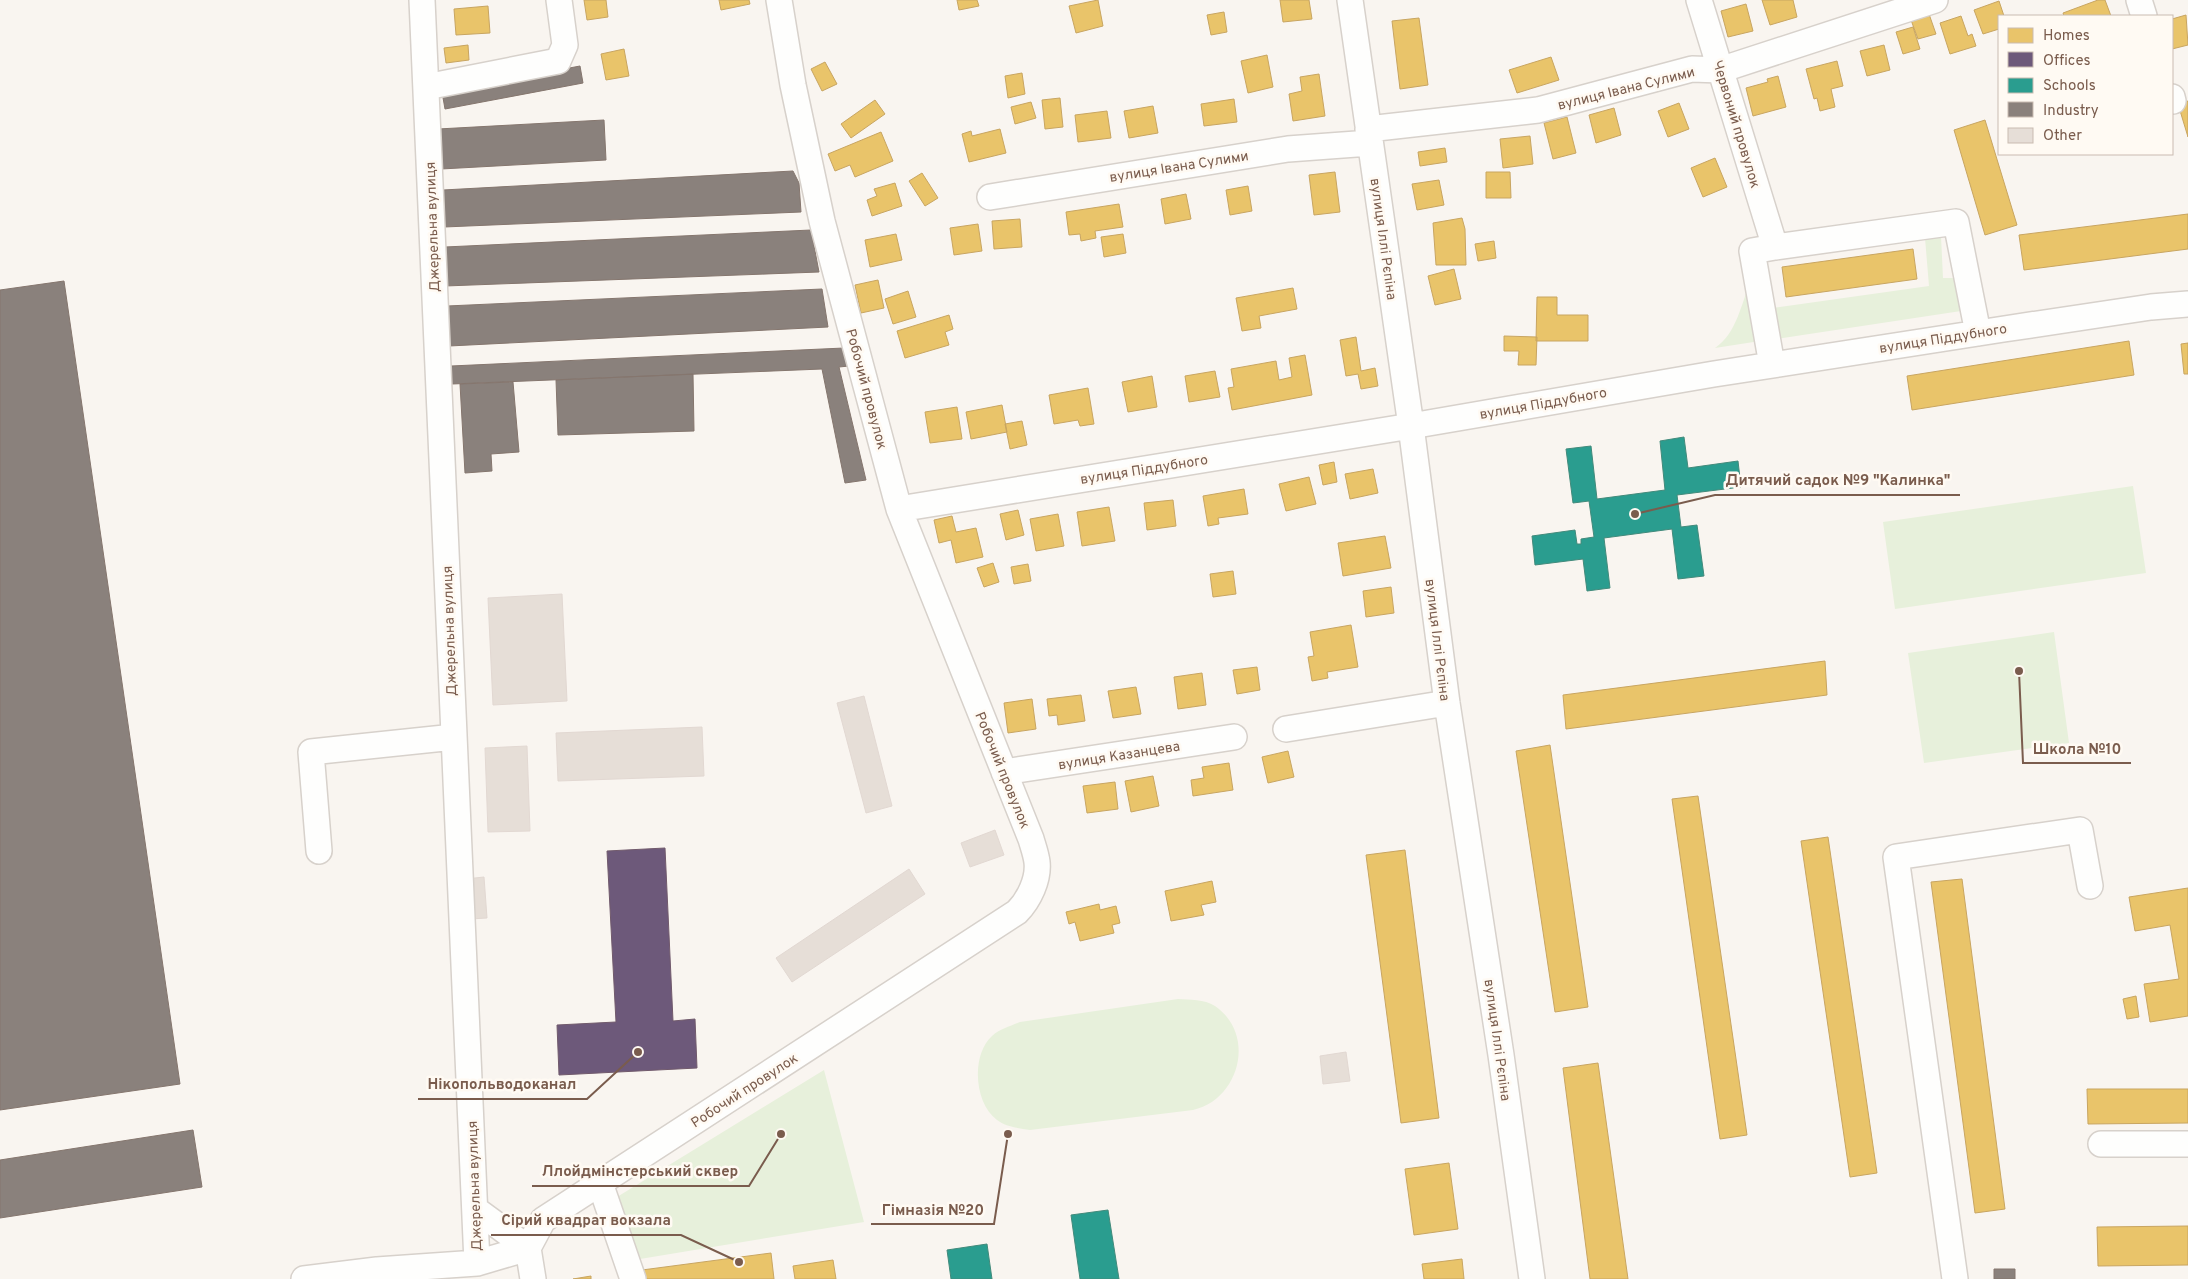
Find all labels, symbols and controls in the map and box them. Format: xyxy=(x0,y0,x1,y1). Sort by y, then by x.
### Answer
legend xyxy=(1998,15,2173,155)
text: Homes xyxy=(2043,27,2090,46)
text: Offices xyxy=(2043,52,2090,71)
street label: Червоний провулок xyxy=(1708,59,1763,190)
street label: вулиця Івана Сулими xyxy=(1556,64,1697,115)
text: Schools xyxy=(2043,77,2096,96)
text: Industry xyxy=(2043,102,2099,121)
text: Other xyxy=(2043,127,2082,146)
street label: вулиця Івана Сулими xyxy=(1108,148,1250,187)
street label: Джерельна вулиця xyxy=(423,162,444,292)
street label: вулиця Іллі Рєпіна xyxy=(1366,177,1399,301)
street label: вулиця Піддубного xyxy=(1878,321,2008,358)
street label: Робочий провулок xyxy=(841,327,890,452)
street label: вулиця Піддубного xyxy=(1478,385,1608,424)
street label: вулиця Піддубного xyxy=(1079,452,1209,489)
callout: Дитячий садок №9 "Калинка" xyxy=(1715,465,1960,495)
text: Дитячий садок №9 "Калинка" xyxy=(1726,472,1950,491)
street label: Джерельна вулиця xyxy=(440,566,461,696)
street label: вулиця Іллі Рєпіна xyxy=(1421,578,1452,702)
street label: Робочий провулок xyxy=(970,710,1033,831)
callout: Школа №10 xyxy=(2023,733,2131,763)
street label: вулиця Казанцева xyxy=(1057,738,1181,775)
text: Школа №10 xyxy=(2033,741,2121,760)
street label: вулиця Іллі Рєпіна xyxy=(1480,978,1513,1102)
street label: Робочий провулок xyxy=(688,1050,802,1132)
callout: Нікопольводоканал xyxy=(418,1069,587,1099)
text: Нікопольводоканал xyxy=(428,1076,576,1095)
street label: Джерельна вулиця xyxy=(465,1121,486,1251)
callout: Ллойдмінстерський сквер xyxy=(532,1156,749,1186)
text: Ллойдмінстерський сквер xyxy=(542,1163,738,1182)
callout: Гімназія №20 xyxy=(871,1194,994,1224)
text: Гімназія №20 xyxy=(882,1202,984,1221)
callout: Сірий квадрат вокзала xyxy=(491,1205,681,1235)
text: Сірий квадрат вокзала xyxy=(501,1212,671,1231)

